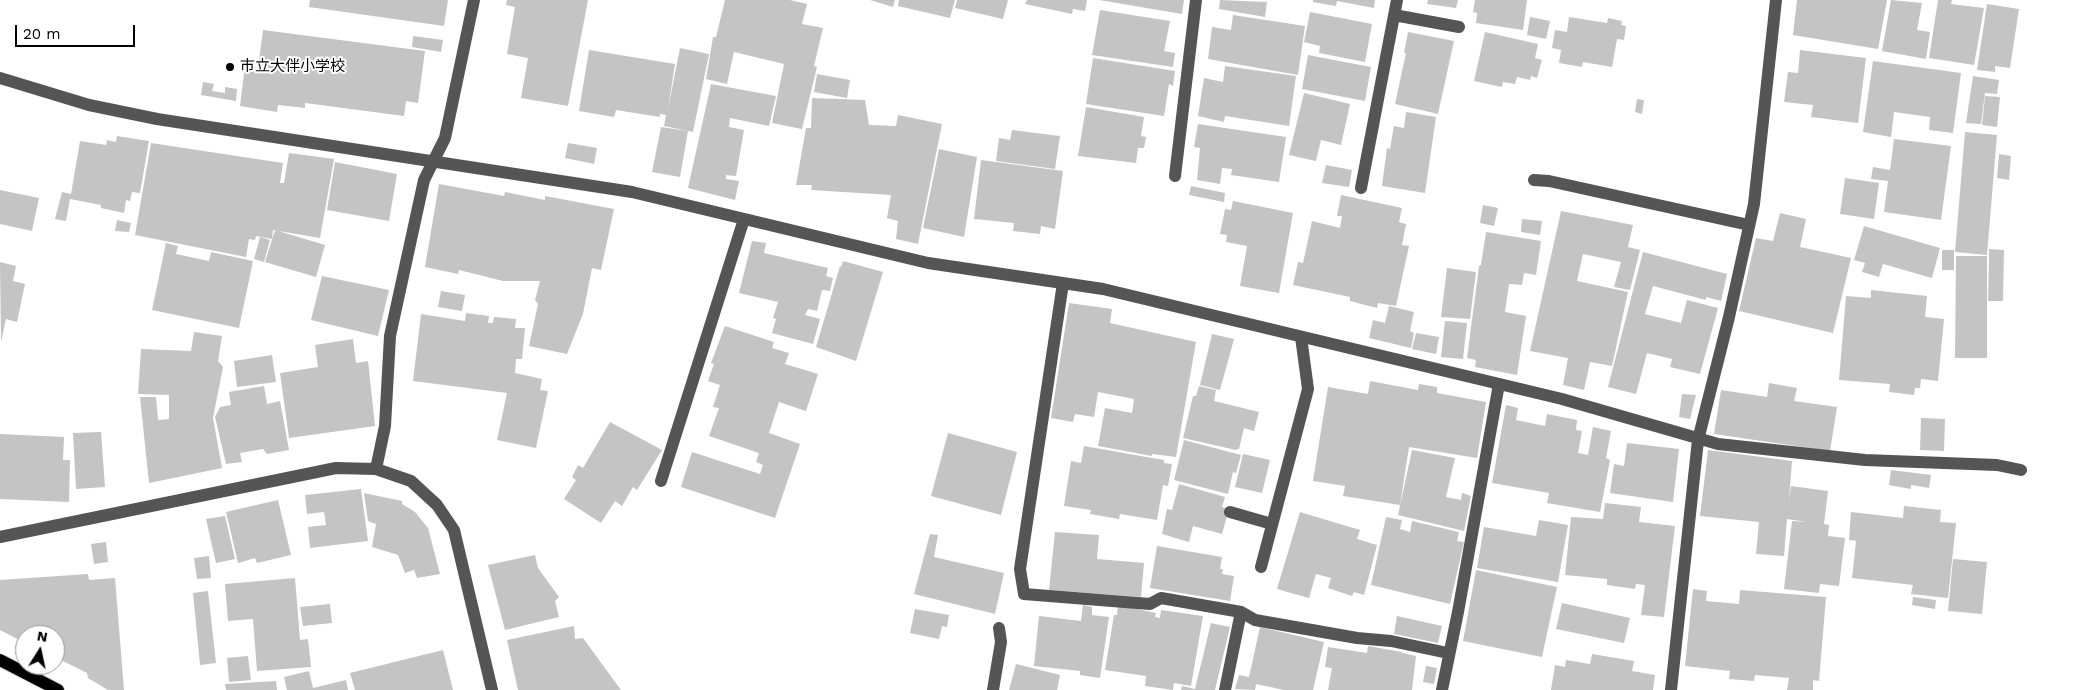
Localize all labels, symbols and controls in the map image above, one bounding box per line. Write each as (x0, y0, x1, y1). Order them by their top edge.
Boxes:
scale bar (18, 15, 138, 47)
text: 20 m (23, 25, 61, 43)
place label: 市立大伴小学校 (240, 58, 345, 76)
marker: 市立大伴小学校 (224, 61, 236, 73)
north arrow (15, 625, 65, 675)
text: N (36, 627, 49, 645)

